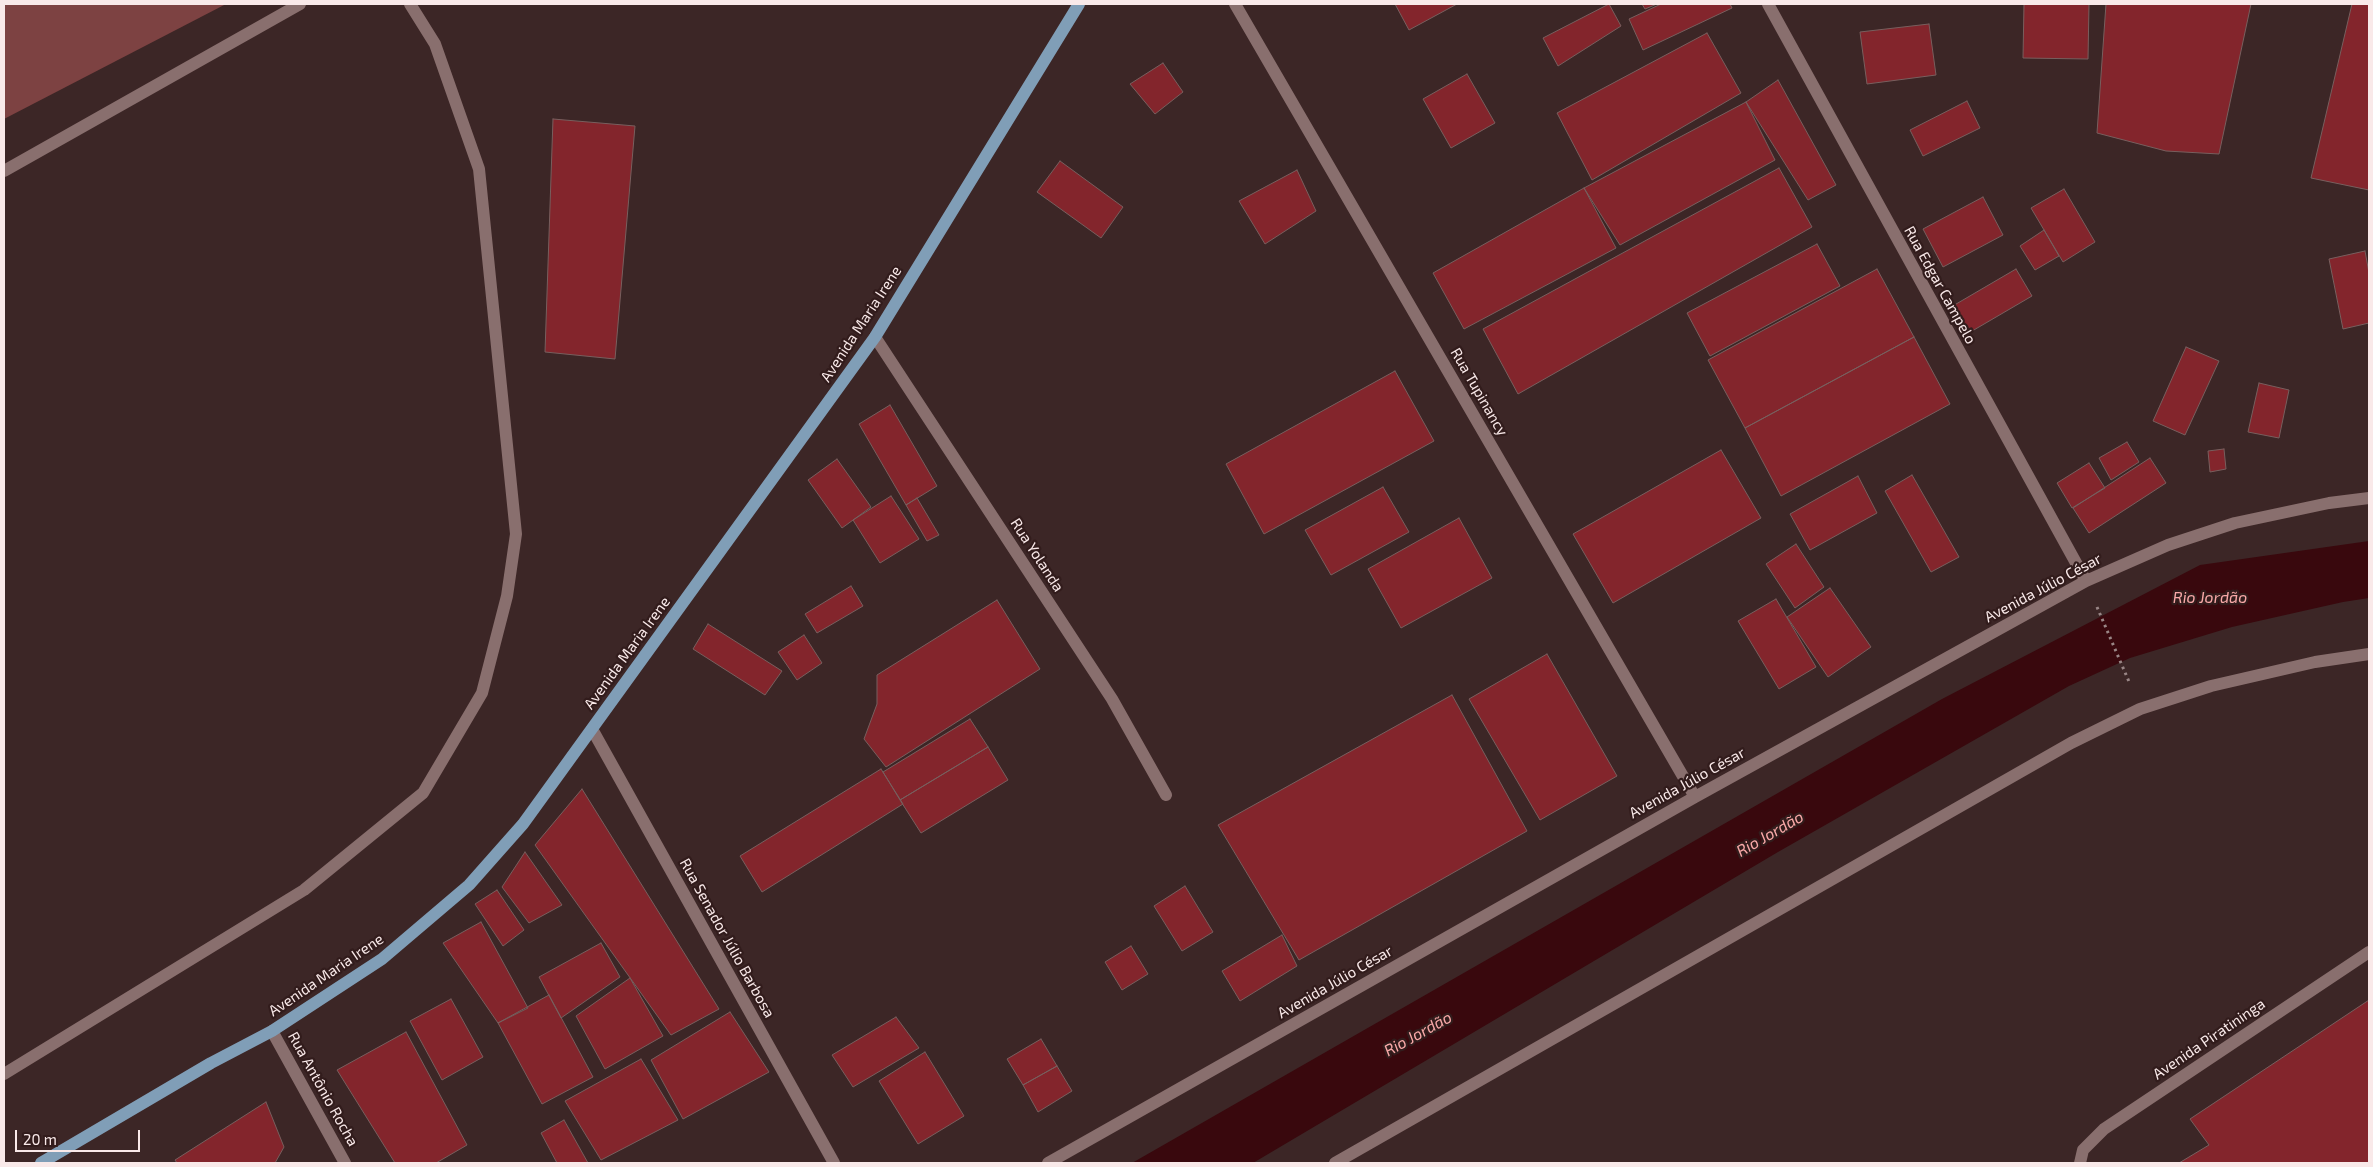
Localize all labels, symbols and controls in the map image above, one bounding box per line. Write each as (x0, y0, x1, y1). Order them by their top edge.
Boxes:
street label: Rua Edgar Campelo (1900, 223, 1980, 347)
street label: Avenida Maria Irene (817, 263, 905, 385)
street label: Rua Tupinancy (1447, 345, 1511, 439)
street label: Rua Yolanda (1007, 515, 1067, 595)
street label: Avenida Júlio César (1982, 550, 2104, 626)
water label: Rio Jordão (2173, 588, 2247, 608)
street label: Avenida Maria Irene (580, 593, 674, 713)
street label: Avenida Júlio César (1626, 744, 1748, 822)
water label: Rio Jordão (1733, 807, 1807, 861)
street label: Rua Senador Júlio Barbosa (676, 855, 778, 1021)
street label: Avenida Maria Irene (265, 930, 387, 1020)
street label: Avenida Júlio César (1274, 942, 1396, 1022)
street label: Avenida Piratininga (2149, 995, 2269, 1083)
water label: Rio Jordão (1381, 1008, 1455, 1060)
street label: Rua Antônio Rocha (284, 1029, 362, 1149)
scale bar (18, 1120, 142, 1152)
text: 20 m (23, 1130, 57, 1148)

